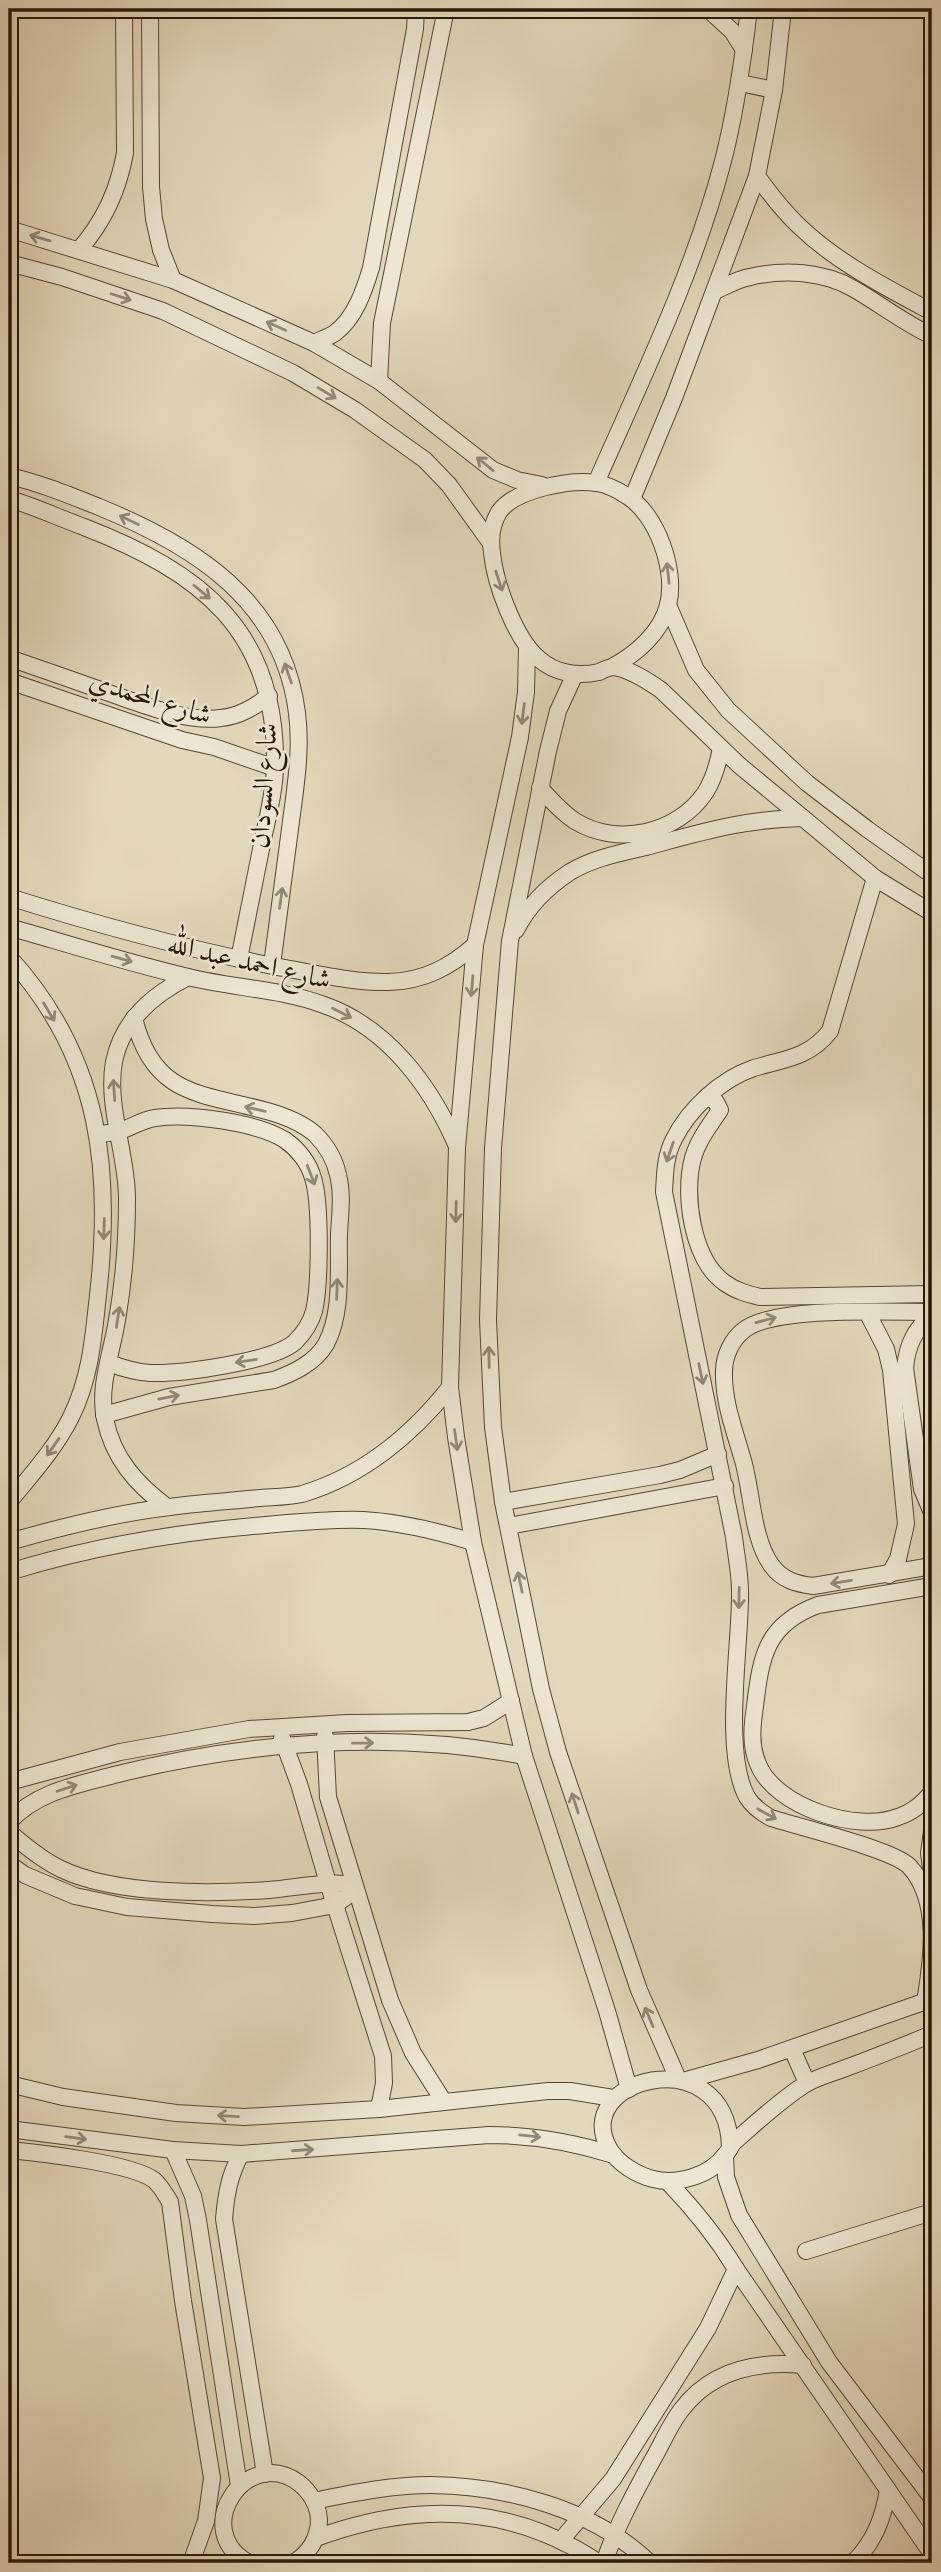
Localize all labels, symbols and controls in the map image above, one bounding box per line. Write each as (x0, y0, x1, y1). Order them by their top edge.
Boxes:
one-way arrow (29, 231, 51, 244)
one-way arrow (110, 291, 132, 304)
one-way arrow (266, 319, 287, 332)
one-way arrow (316, 386, 336, 400)
one-way arrow (477, 456, 495, 471)
one-way arrow (119, 513, 140, 527)
one-way arrow (661, 563, 674, 585)
one-way arrow (493, 570, 506, 592)
one-way arrow (192, 584, 210, 599)
one-way arrow (281, 662, 293, 684)
street label: شارع المحمدي (83, 664, 215, 738)
one-way arrow (517, 702, 530, 725)
street label: شارع السودان (243, 722, 291, 850)
one-way arrow (275, 887, 288, 910)
street label: شارع احمد عبد الله (163, 921, 336, 1003)
one-way arrow (110, 953, 132, 966)
one-way arrow (465, 974, 478, 996)
one-way arrow (43, 1001, 57, 1021)
one-way arrow (331, 1006, 352, 1020)
one-way arrow (107, 1080, 120, 1102)
one-way arrow (244, 1101, 267, 1115)
one-way arrow (663, 1140, 675, 1162)
one-way arrow (305, 1163, 318, 1185)
one-way arrow (449, 1201, 463, 1224)
one-way arrow (97, 1217, 110, 1240)
one-way arrow (331, 1277, 344, 1300)
one-way arrow (111, 1306, 124, 1328)
one-way arrow (754, 1313, 777, 1326)
one-way arrow (483, 1346, 496, 1369)
one-way arrow (235, 1354, 258, 1367)
one-way arrow (695, 1362, 709, 1385)
one-way arrow (157, 1390, 180, 1404)
one-way arrow (450, 1428, 463, 1450)
one-way arrow (46, 1437, 60, 1456)
one-way arrow (512, 1571, 526, 1594)
one-way arrow (830, 1576, 853, 1589)
one-way arrow (733, 1586, 746, 1609)
one-way arrow (351, 1736, 374, 1750)
one-way arrow (55, 1781, 77, 1793)
one-way arrow (567, 1792, 580, 1814)
one-way arrow (756, 1807, 776, 1821)
one-way arrow (642, 2007, 655, 2029)
one-way arrow (217, 2109, 240, 2122)
one-way arrow (518, 2130, 540, 2143)
one-way arrow (65, 2131, 87, 2144)
one-way arrow (291, 2143, 314, 2156)

